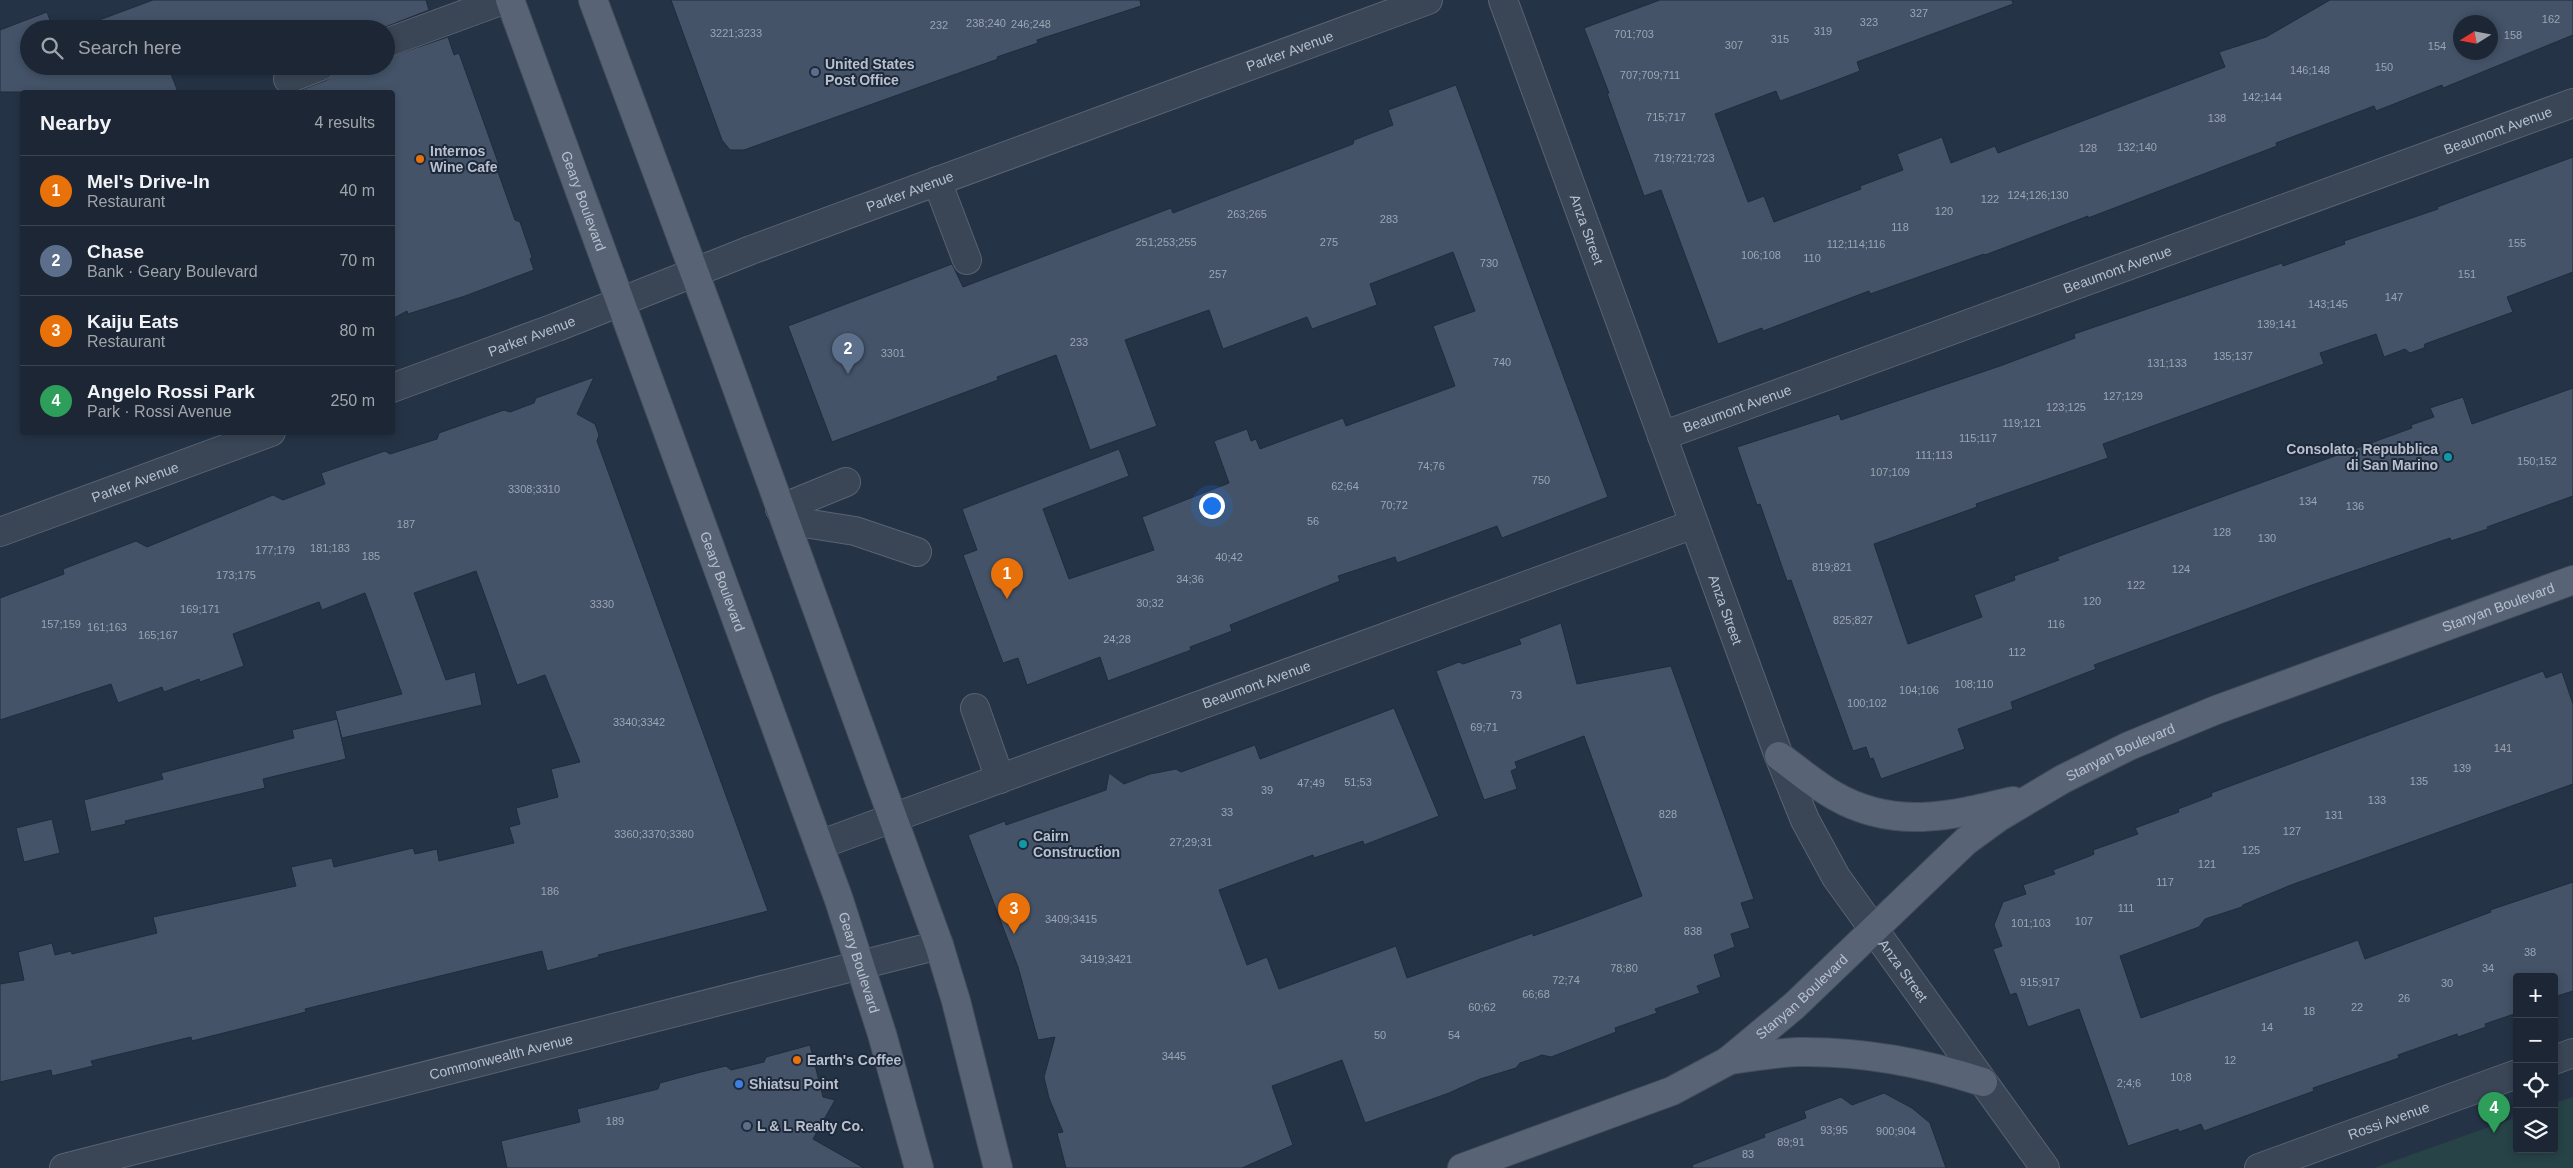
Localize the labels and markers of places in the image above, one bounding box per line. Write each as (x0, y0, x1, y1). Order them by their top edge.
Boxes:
place label: United States Post Office (825, 56, 915, 88)
marker: United States Post Office (809, 66, 821, 78)
place label: Internos Wine Cafe (430, 143, 498, 175)
marker: Internos Wine Cafe (414, 153, 426, 165)
pin: 2 (832, 333, 864, 374)
place label: Consolato, Repubblica di San Marino (2286, 441, 2438, 473)
marker: Consolato, Repubblica di San Marino (2442, 451, 2454, 463)
pin: 1 (991, 558, 1023, 599)
place label: Cairn Construction (1033, 828, 1120, 860)
marker: Cairn Construction (1017, 838, 1029, 850)
pin: 3 (998, 893, 1030, 934)
place label: Earth's Coffee (807, 1052, 902, 1068)
marker: Earth's Coffee (791, 1054, 803, 1066)
place label: Shiatsu Point (749, 1076, 839, 1092)
marker: Shiatsu Point (733, 1078, 745, 1090)
pin: 4 (2478, 1092, 2510, 1133)
place label: L & L Realty Co. (757, 1118, 864, 1134)
marker: L & L Realty Co. (741, 1120, 753, 1132)

